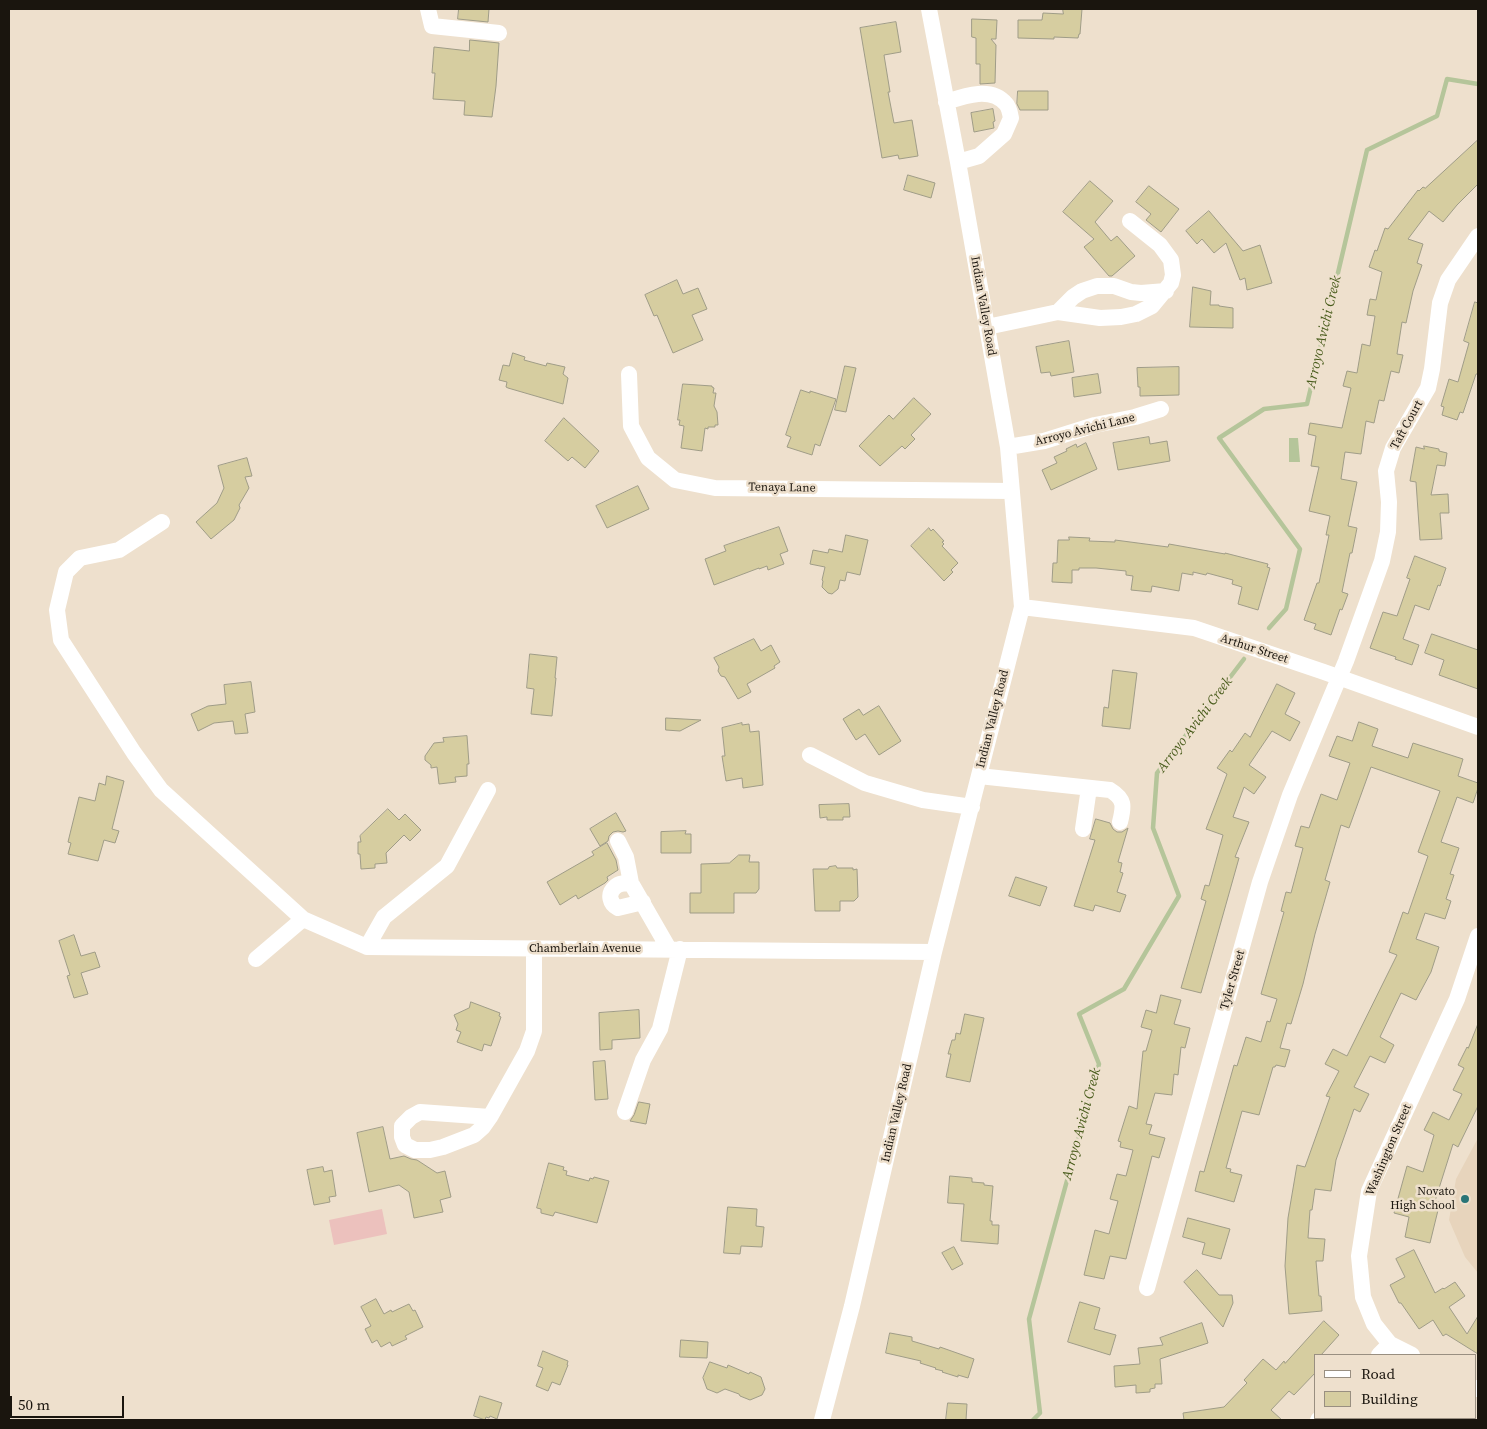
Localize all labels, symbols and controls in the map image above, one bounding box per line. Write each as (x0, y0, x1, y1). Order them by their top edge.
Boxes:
street label: Indian Valley Road (967, 255, 999, 357)
water label: Arroyo Avichi Creek (1303, 274, 1345, 390)
street label: Taft Court (1388, 398, 1426, 452)
street label: Arroyo Avichi Lane (1034, 411, 1136, 449)
street label: Tenaya Lane (748, 480, 816, 496)
street label: Arthur Street (1218, 631, 1290, 667)
street label: Indian Valley Road (974, 668, 1012, 770)
water label: Arroyo Avichi Creek (1154, 674, 1236, 776)
street label: Chamberlain Avenue (529, 942, 641, 956)
street label: Tyler Street (1218, 949, 1248, 1011)
street label: Indian Valley Road (879, 1062, 915, 1164)
water label: Arroyo Avichi Creek (1059, 1066, 1105, 1182)
street label: Washington Street (1363, 1102, 1415, 1198)
place label: Novato High School (1390, 1185, 1455, 1213)
marker: Novato High School (1459, 1193, 1471, 1205)
legend (1314, 1354, 1477, 1419)
text: Road (1361, 1363, 1395, 1384)
scale bar (12, 1386, 126, 1418)
text: Building (1361, 1388, 1418, 1409)
text: 50 m (18, 1394, 50, 1415)

